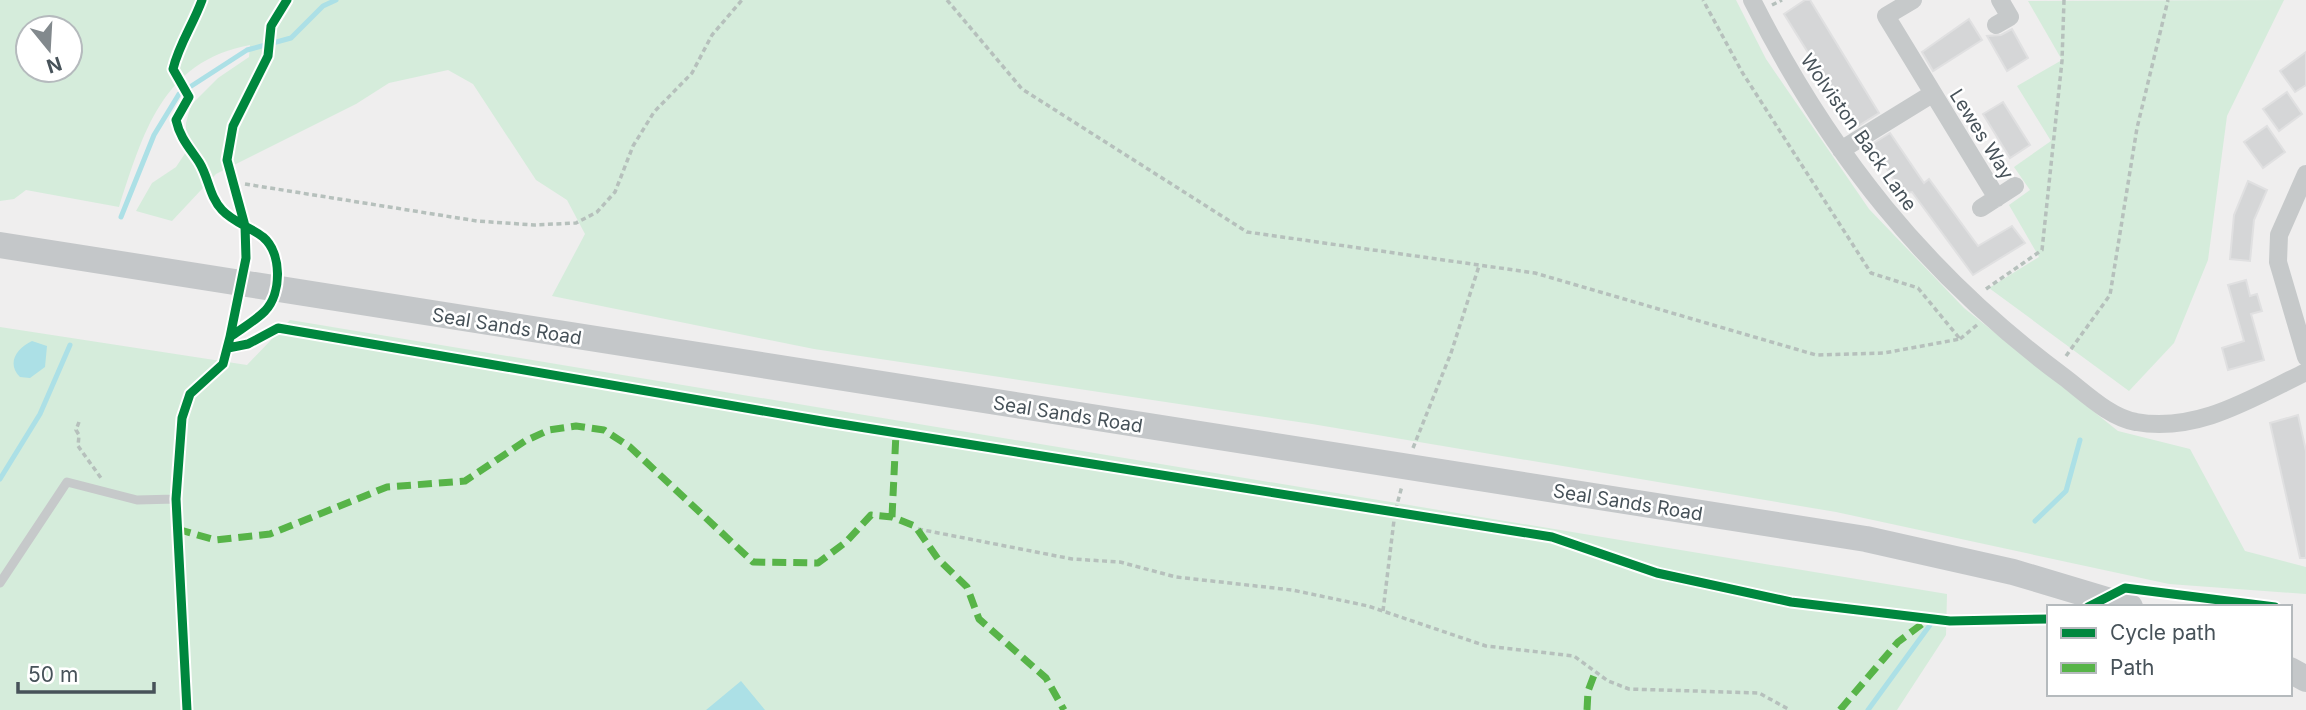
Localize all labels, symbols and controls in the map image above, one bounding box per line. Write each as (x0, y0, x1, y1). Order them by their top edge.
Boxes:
north arrow (14, 14, 84, 84)
street label: Wolviston Back Lane (1796, 49, 1922, 215)
text: N (44, 52, 65, 78)
street label: Lewes Way (1945, 85, 2019, 184)
street label: Seal Sands Road (431, 303, 583, 350)
street label: Seal Sands Road (992, 391, 1144, 438)
street label: Seal Sands Road (1552, 479, 1704, 526)
legend (2047, 605, 2292, 696)
text: Cycle path (2110, 620, 2216, 645)
scale bar (18, 650, 154, 694)
text: Path (2110, 655, 2155, 680)
text: 50 m (28, 662, 78, 687)

